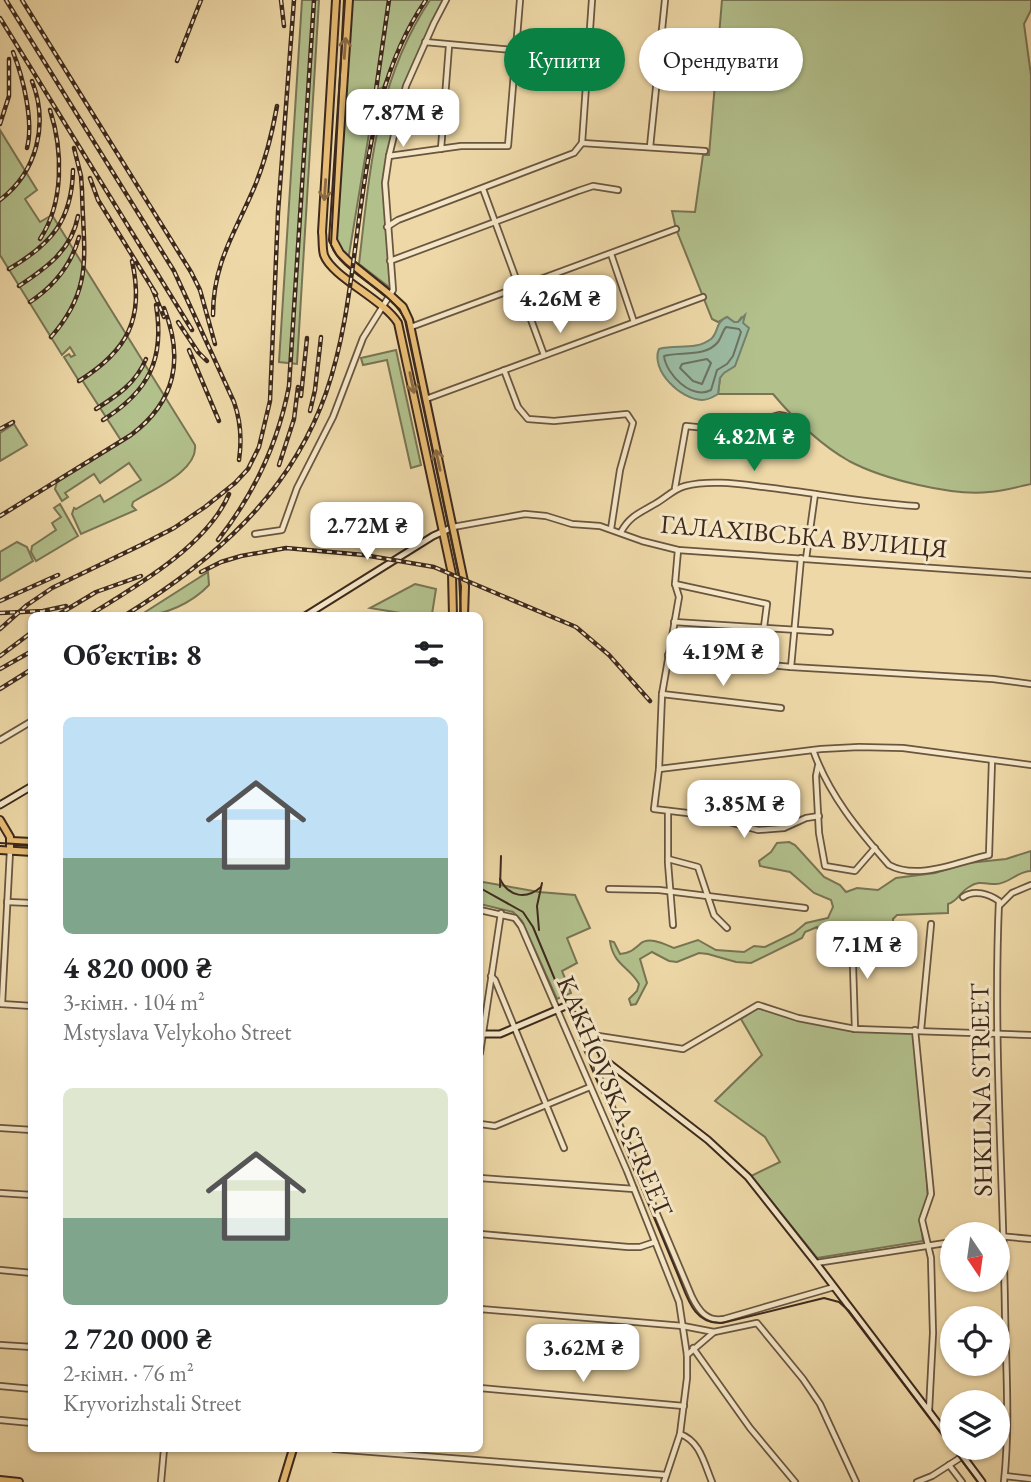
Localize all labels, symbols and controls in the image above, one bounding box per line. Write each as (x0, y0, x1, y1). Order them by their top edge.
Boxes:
chip: Купити (504, 28, 625, 91)
chip: Орендувати (639, 28, 803, 91)
one-way arrow (339, 37, 352, 60)
pin: 7.87M ₴ (338, 90, 468, 149)
text: 7.87M ₴ (362, 97, 444, 127)
one-way arrow (318, 179, 331, 201)
pin: 4.26M ₴ (495, 276, 625, 335)
text: 4.26M ₴ (519, 283, 601, 313)
one-way arrow (405, 371, 419, 394)
pin: 4.82M ₴ (689, 414, 819, 473)
text: 4.82M ₴ (713, 421, 795, 451)
one-way arrow (431, 449, 445, 472)
pin: 2.72M ₴ (302, 503, 432, 562)
street label: ГАЛАХІВСЬКА ВУЛИЦЯ (659, 507, 949, 565)
text: 2.72M ₴ (326, 510, 408, 540)
pin: 4.19M ₴ (658, 628, 788, 688)
text: Об’єктів: 8 (63, 635, 202, 674)
icon: filters (410, 635, 448, 673)
text: 4.19M ₴ (682, 636, 764, 666)
icon: home (193, 762, 319, 888)
pin: 3.85M ₴ (679, 780, 809, 840)
text: 3.85M ₴ (703, 788, 785, 818)
pin: 7.1M ₴ (810, 922, 924, 981)
text: 7.1M ₴ (832, 929, 902, 959)
text: 4 820 000 ₴ (63, 948, 212, 987)
street label: KAKHOVSKA STREET (549, 971, 681, 1222)
street label: SHKILNA STREET (962, 982, 1000, 1197)
text: 3-кімн. · 104 m² (63, 987, 205, 1017)
text: Mstyslava Velykoho Street (63, 1017, 292, 1047)
icon: home (193, 1133, 319, 1259)
north arrow (940, 1222, 1010, 1292)
map controls (940, 1222, 1010, 1460)
button: locate (940, 1306, 1010, 1376)
text: 2 720 000 ₴ (63, 1319, 212, 1358)
pin: 3.62M ₴ (518, 1324, 648, 1384)
text: 3.62M ₴ (542, 1332, 624, 1362)
text: 2-кімн. · 76 m² (63, 1358, 194, 1388)
text: Kryvorizhstali Street (63, 1388, 241, 1418)
button: layers (940, 1390, 1010, 1460)

